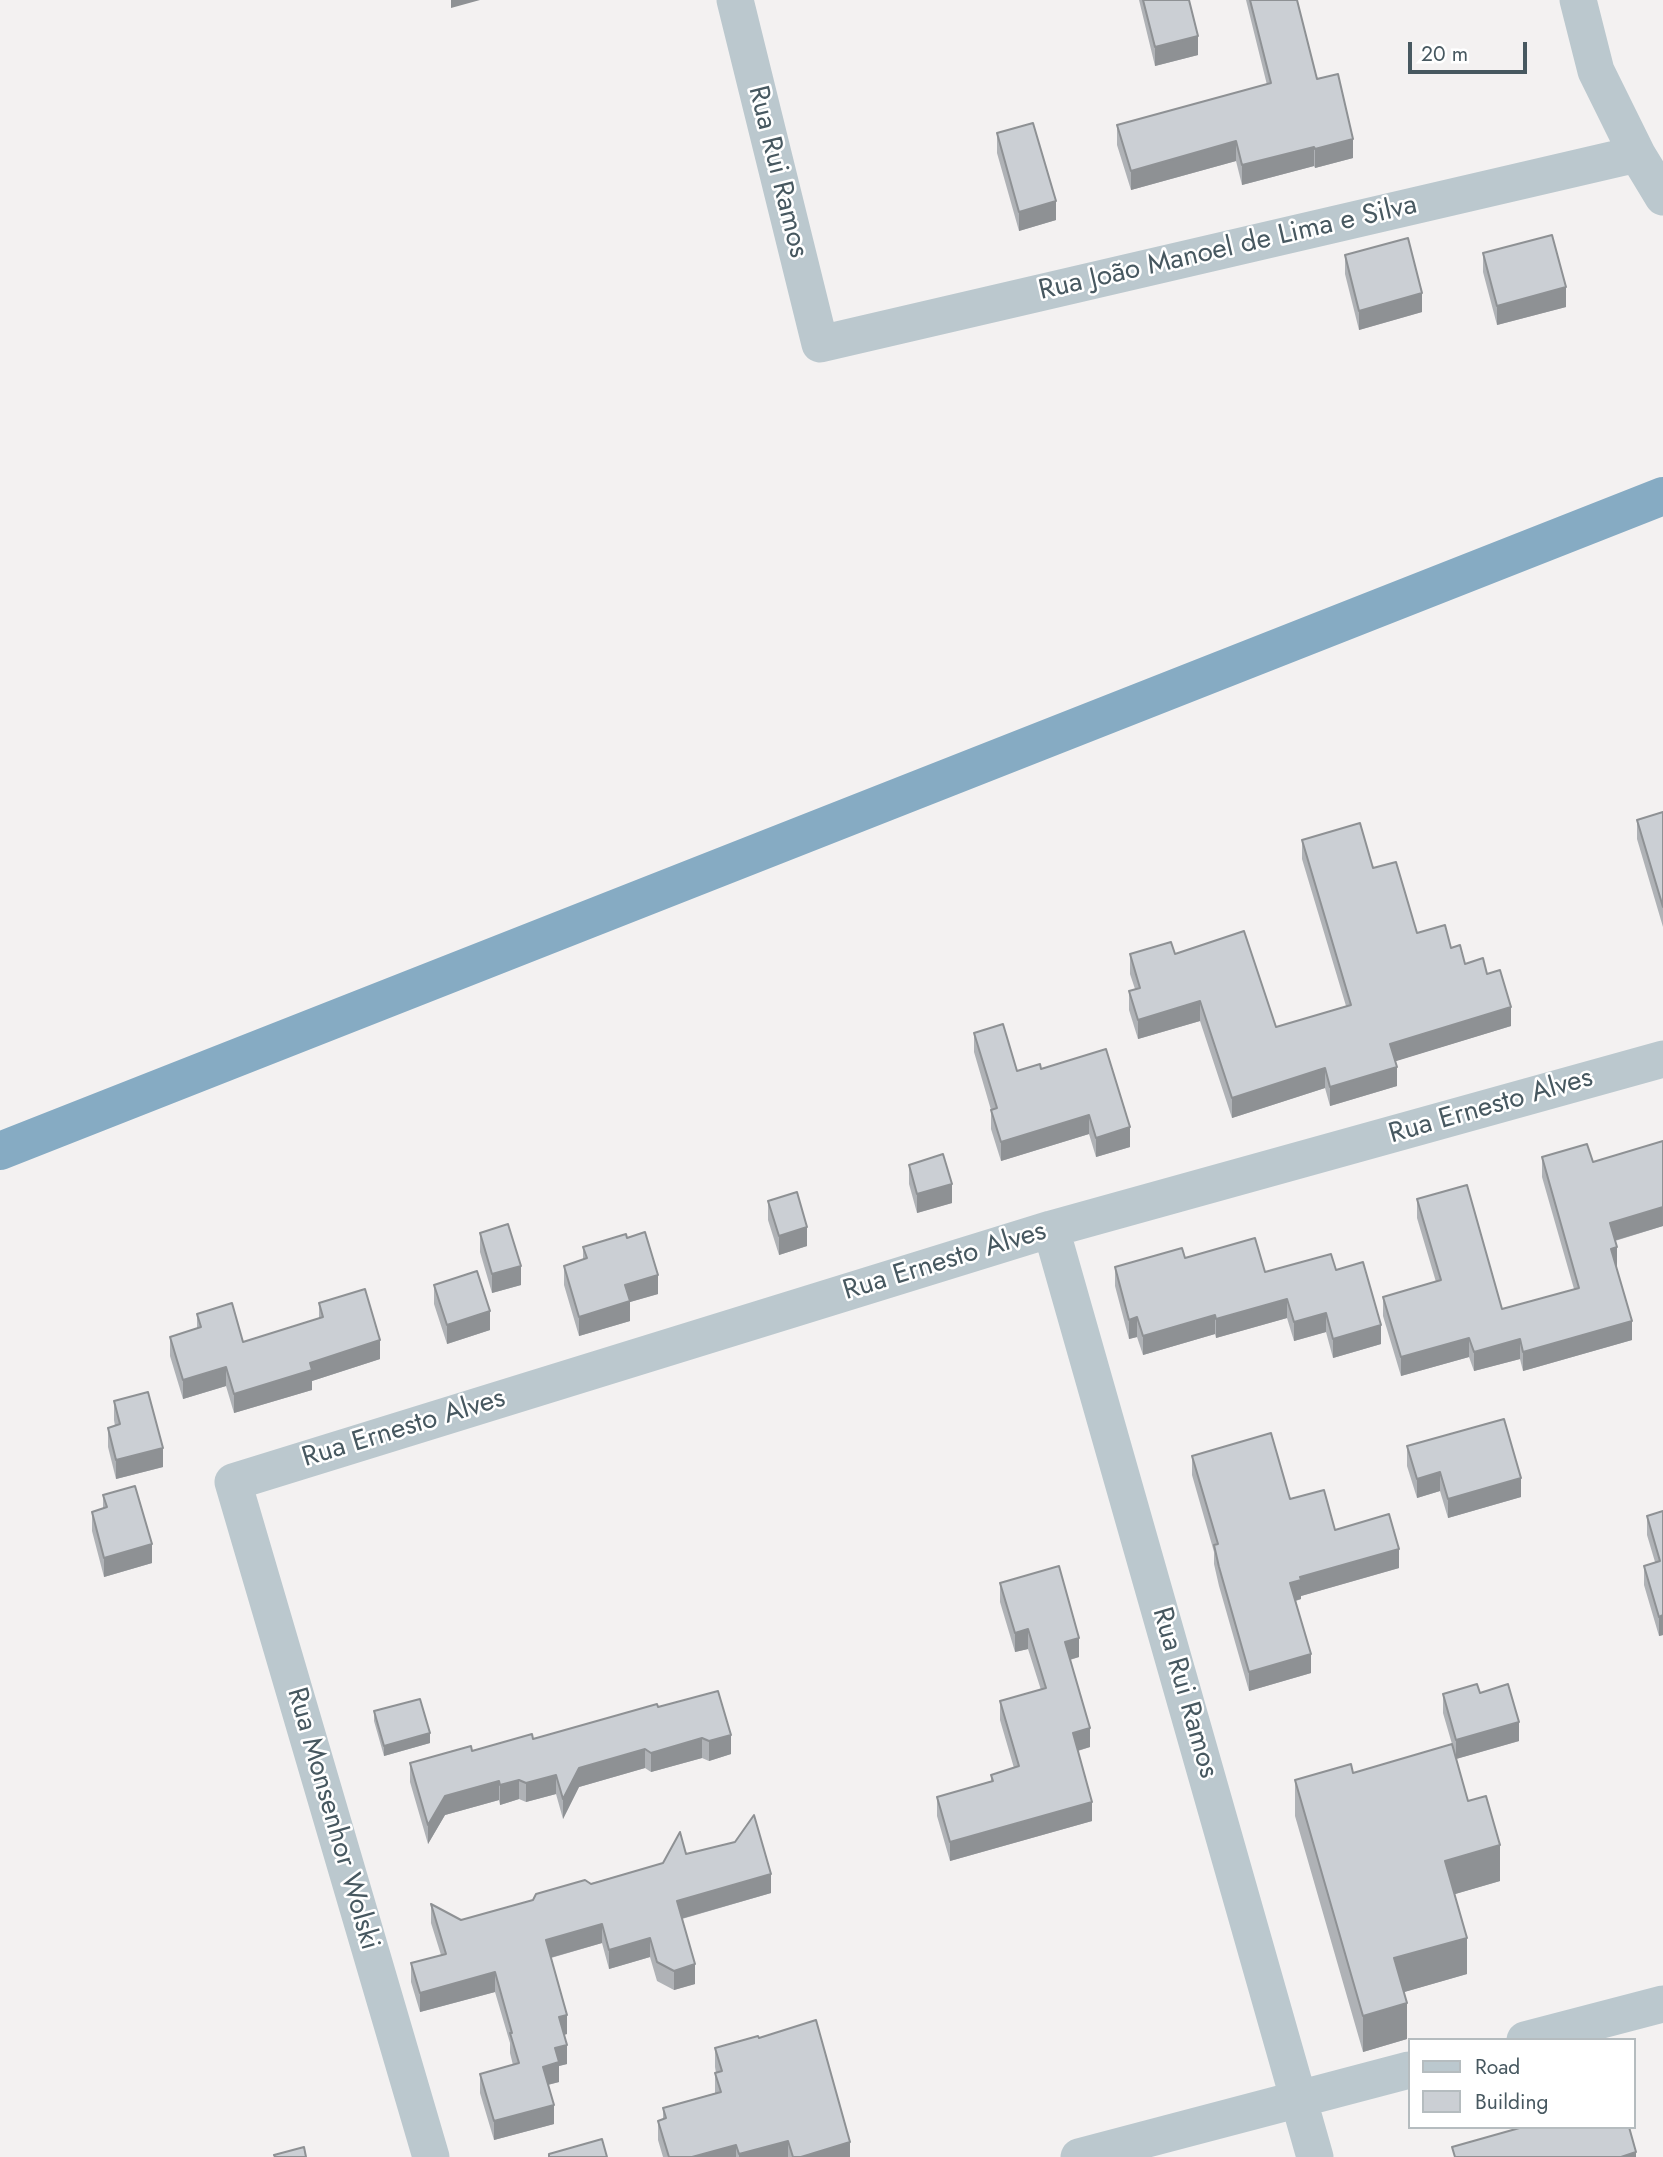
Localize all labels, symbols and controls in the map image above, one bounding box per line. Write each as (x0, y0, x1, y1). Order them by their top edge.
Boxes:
scale bar (1411, 28, 1530, 72)
text: 20 m (1421, 39, 1468, 69)
street label: Rua Rui Ramos (739, 83, 815, 261)
street label: Rua João Manoel de Lima e Silva (1036, 189, 1420, 309)
street label: Rua Ernesto Alves (1385, 1062, 1597, 1152)
street label: Rua Ernesto Alves (839, 1215, 1051, 1309)
street label: Rua Ernesto Alves (298, 1382, 510, 1476)
street label: Rua Rui Ramos (1144, 1604, 1224, 1782)
street label: Rua Monsenhor Wolski (278, 1684, 386, 1954)
legend (1408, 2038, 1635, 2129)
text: Road (1475, 2052, 1520, 2082)
text: Building (1475, 2087, 1548, 2117)

